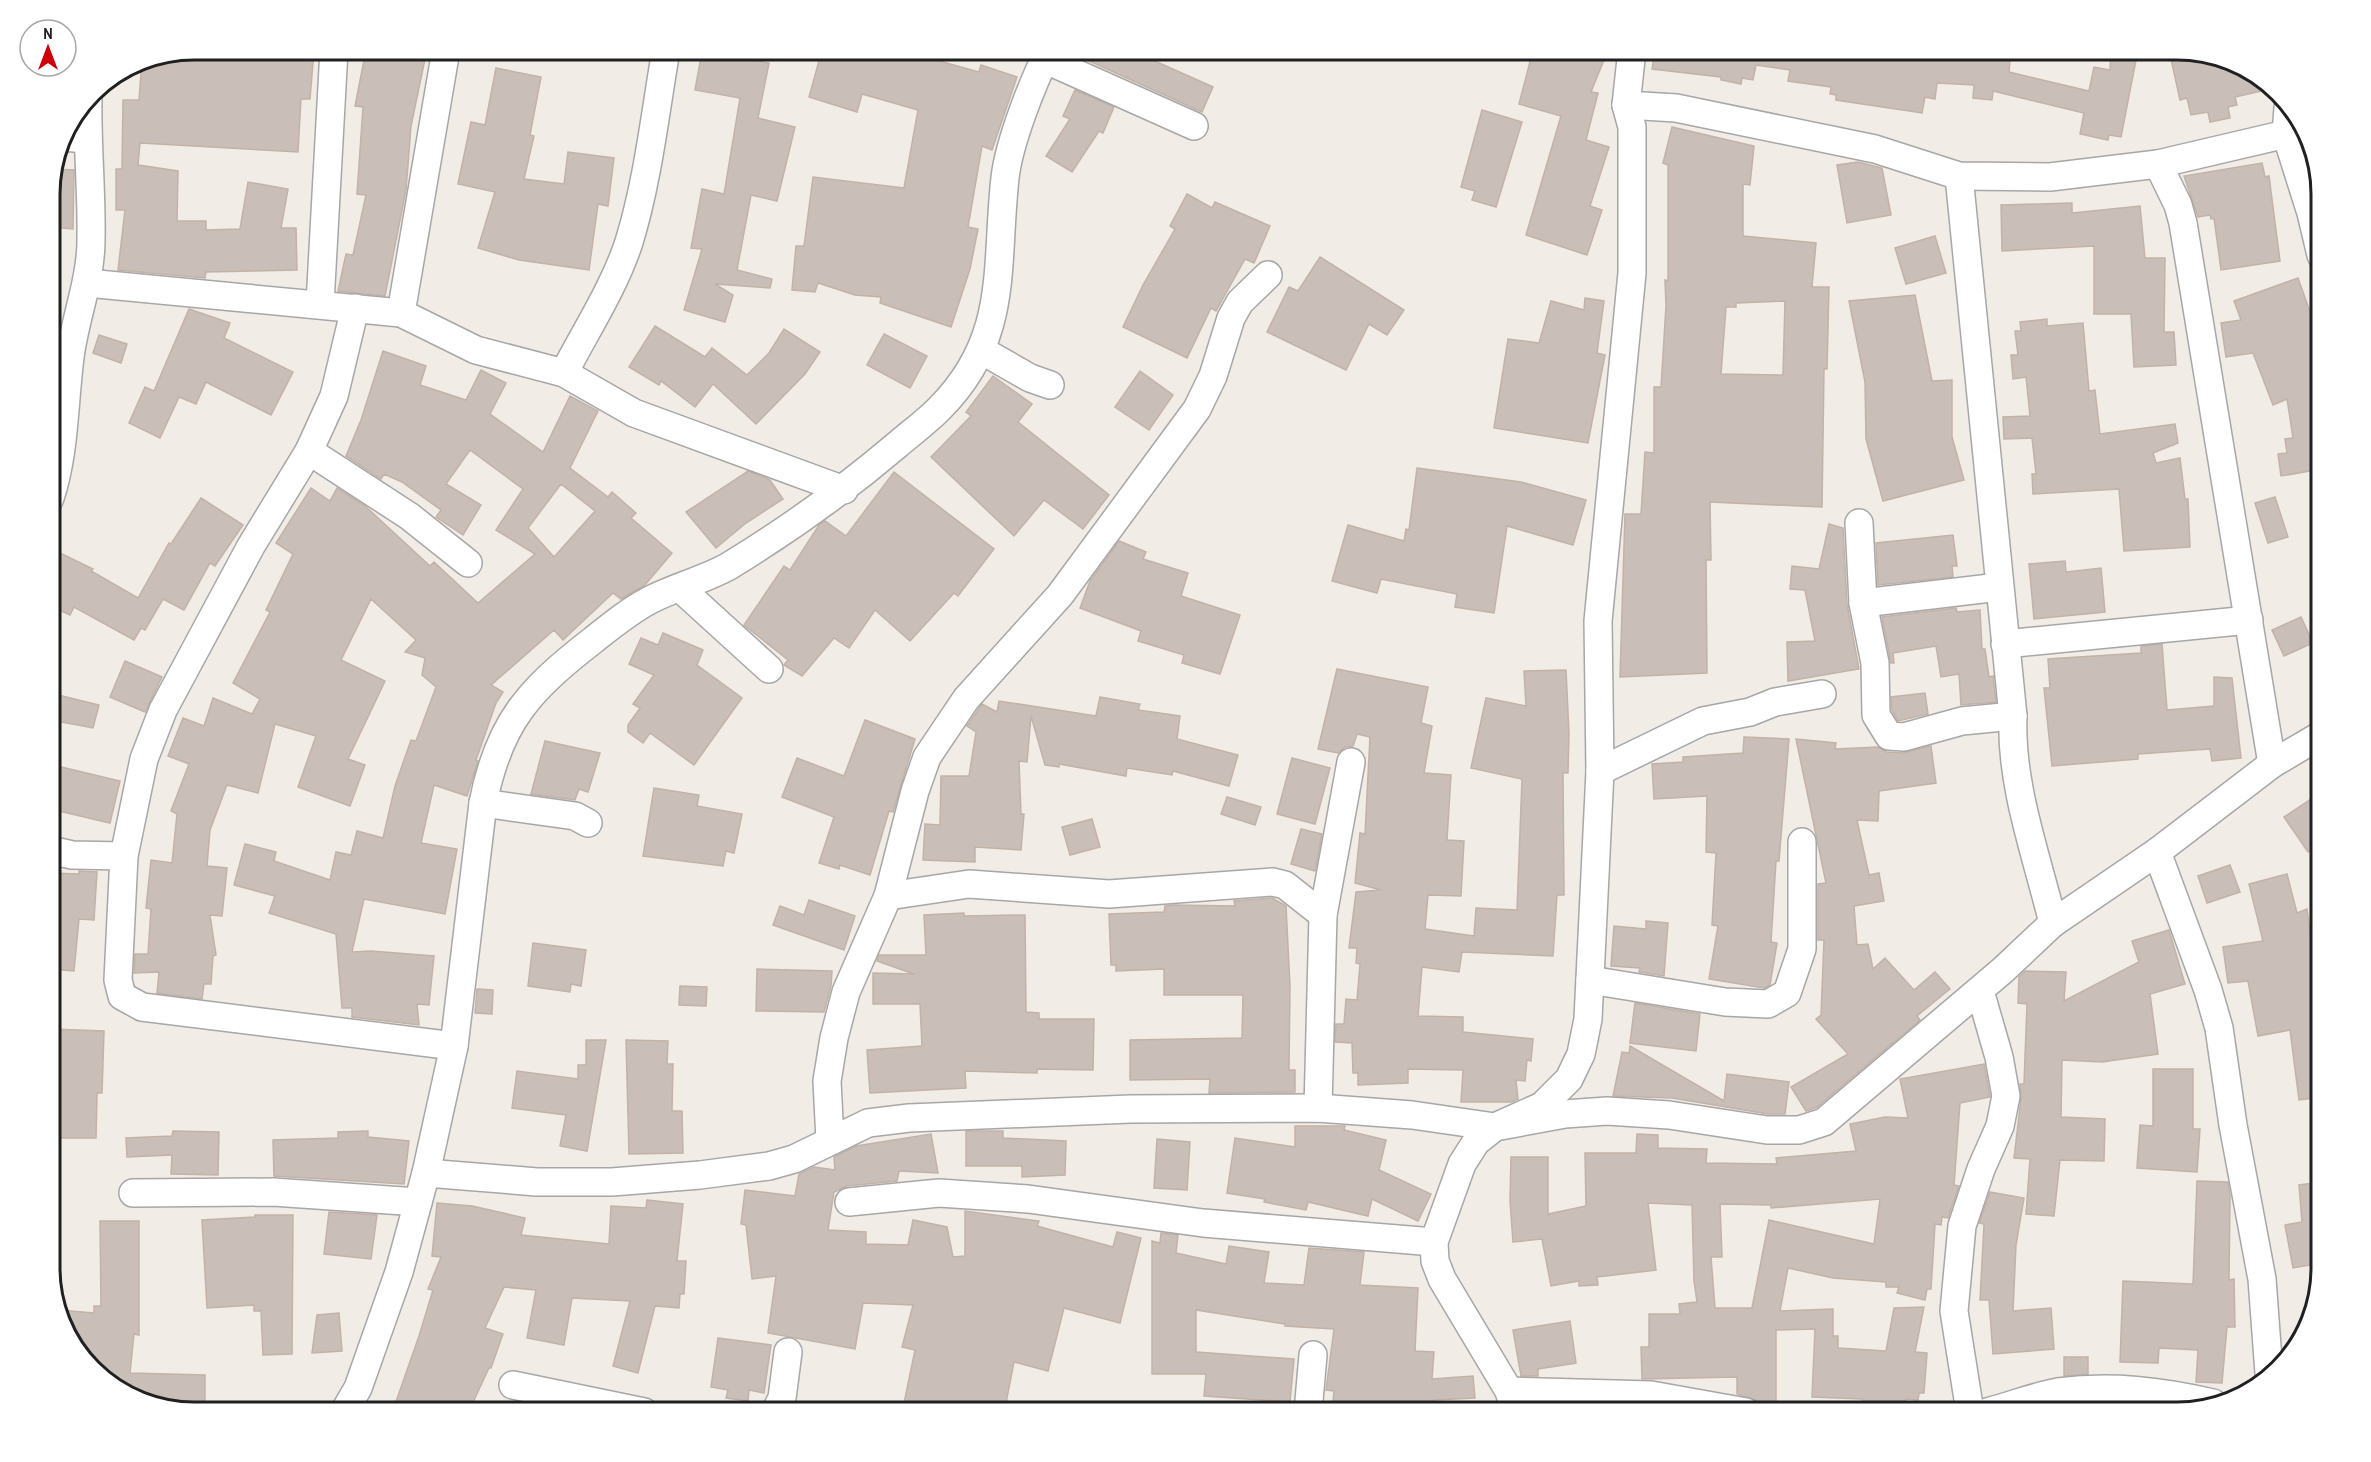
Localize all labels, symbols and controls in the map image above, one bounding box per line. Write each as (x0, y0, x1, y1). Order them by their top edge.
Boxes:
north arrow (18, 18, 78, 78)
text: N (43, 22, 53, 44)

